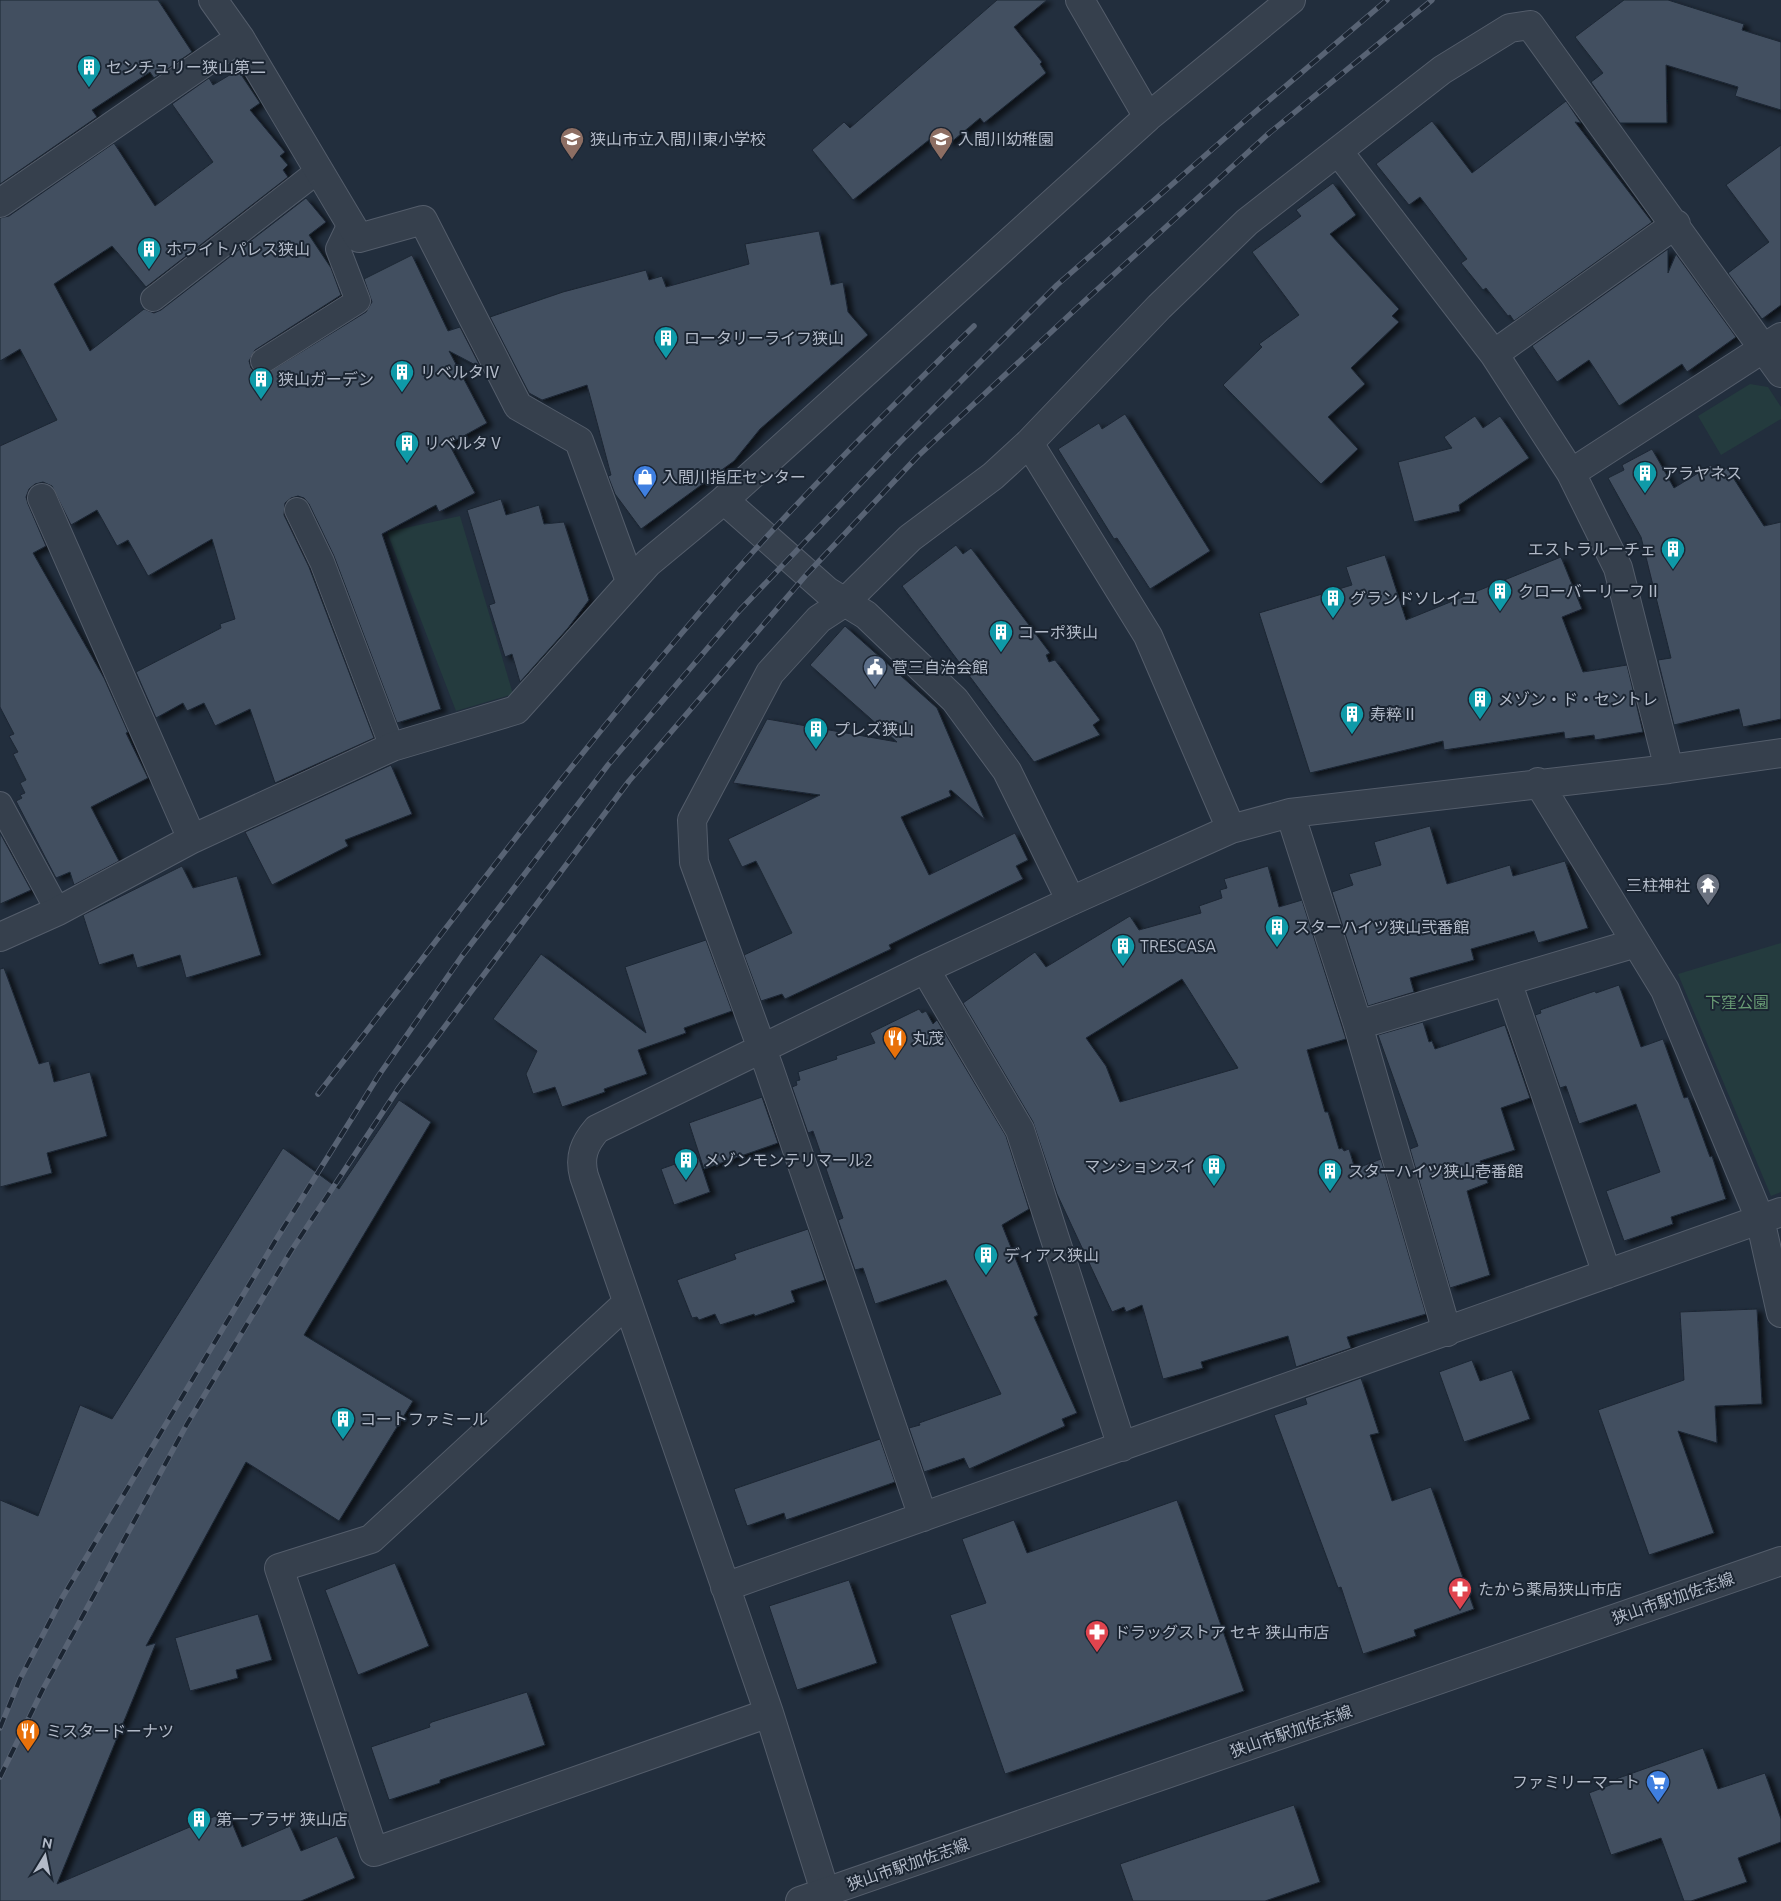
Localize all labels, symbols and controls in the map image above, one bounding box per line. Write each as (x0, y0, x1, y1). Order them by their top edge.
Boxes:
building icon: センチュリー狭山第二 (76, 54, 102, 88)
place label: センチュリー狭山第二 (106, 58, 266, 76)
school or university icon: 狭山市立入間川東小学校 (559, 126, 585, 160)
school or university icon: 入間川幼稚園 (928, 126, 954, 160)
place label: 狭山市立入間川東小学校 (590, 130, 766, 148)
place label: 入間川幼稚園 (958, 130, 1054, 148)
building icon: ホワイトパレス狭山 (136, 236, 162, 270)
place label: ホワイトパレス狭山 (166, 240, 310, 258)
building icon: ロータリーライフ狭山 (653, 325, 679, 359)
place label: ロータリーライフ狭山 (684, 329, 844, 347)
building icon: リベルタⅣ (389, 359, 415, 393)
place label: リベルタⅣ (420, 363, 500, 381)
building icon: 狭山ガーデン (248, 366, 274, 400)
place label: 狭山ガーデン (278, 370, 374, 388)
building icon: リベルタⅤ (394, 430, 420, 464)
place label: リベルタⅤ (424, 434, 504, 452)
building icon: アラヤネス (1632, 460, 1658, 494)
shop icon: 入間川指圧センター (632, 464, 658, 498)
place label: アラヤネス (1662, 464, 1742, 482)
place label: 入間川指圧センター (662, 468, 806, 486)
building icon: エストラルーチェ (1660, 536, 1686, 570)
place label: エストラルーチェ (1528, 540, 1656, 558)
building icon: クローバーリーフⅡ (1487, 578, 1513, 612)
place label: クローバーリーフⅡ (1518, 582, 1661, 600)
building icon: グランドソレイユ (1320, 585, 1346, 619)
place label: グランドソレイユ (1350, 589, 1478, 607)
building icon: コーポ狭山 (988, 619, 1014, 653)
place label: コーポ狭山 (1018, 623, 1098, 641)
public building icon: 菅三自治会館 (862, 654, 888, 688)
place label: 菅三自治会館 (892, 658, 988, 676)
building icon: メゾン・ド・セントレ (1467, 686, 1493, 720)
place label: メゾン・ド・セントレ (1498, 690, 1658, 708)
building icon: 寿粹Ⅱ (1339, 701, 1365, 735)
place label: 寿粹Ⅱ (1370, 705, 1418, 723)
building icon: プレズ狭山 (803, 716, 829, 750)
place label: プレズ狭山 (834, 720, 914, 738)
temple icon: 三柱神社 (1695, 872, 1721, 906)
place label: 三柱神社 (1626, 876, 1690, 894)
building icon: スターハイツ狭山弐番館 (1264, 914, 1290, 948)
place label: スターハイツ狭山弐番館 (1294, 918, 1469, 936)
building icon: TRESCASA (1110, 933, 1136, 967)
place label: TRESCASA (1140, 937, 1216, 955)
park label: 下窪公園 (1705, 993, 1769, 1011)
restaurant icon: 丸茂 (882, 1025, 908, 1059)
place label: 丸茂 (912, 1029, 944, 1047)
building icon: メゾンモンテリマール2 (673, 1147, 699, 1181)
place label: メゾンモンテリマール2 (704, 1151, 873, 1169)
building icon: マンションスイ (1201, 1153, 1227, 1187)
place label: マンションスイ (1084, 1157, 1196, 1175)
building icon: スターハイツ狭山壱番館 (1317, 1158, 1343, 1192)
place label: スターハイツ狭山壱番館 (1348, 1162, 1523, 1180)
building icon: ディアス狭山 (973, 1242, 999, 1276)
place label: ディアス狭山 (1004, 1246, 1099, 1264)
building icon: コートファミール (330, 1406, 356, 1440)
place label: コートファミール (360, 1410, 488, 1428)
street label: 狭山市駅加佐志線 (1610, 1569, 1736, 1627)
pharmacy icon: たから薬局狭山市店 (1447, 1576, 1473, 1610)
place label: たから薬局狭山市店 (1478, 1580, 1622, 1598)
pharmacy icon: ドラッグストア セキ 狭山市店 (1084, 1619, 1110, 1653)
place label: ドラッグストア セキ 狭山市店 (1114, 1623, 1329, 1641)
street label: 狭山市駅加佐志線 (1228, 1702, 1354, 1760)
restaurant icon: ミスタードーナツ (15, 1718, 41, 1752)
place label: ミスタードーナツ (46, 1722, 174, 1740)
supermarket icon: ファミリーマート (1645, 1769, 1671, 1803)
place label: ファミリーマート (1512, 1773, 1640, 1791)
building icon: 第一プラザ 狭山店 (186, 1806, 212, 1840)
place label: 第一プラザ 狭山店 (216, 1810, 348, 1828)
north arrow (20, 1831, 70, 1881)
text: N (41, 1834, 54, 1852)
street label: 狭山市駅加佐志線 (845, 1835, 971, 1893)

